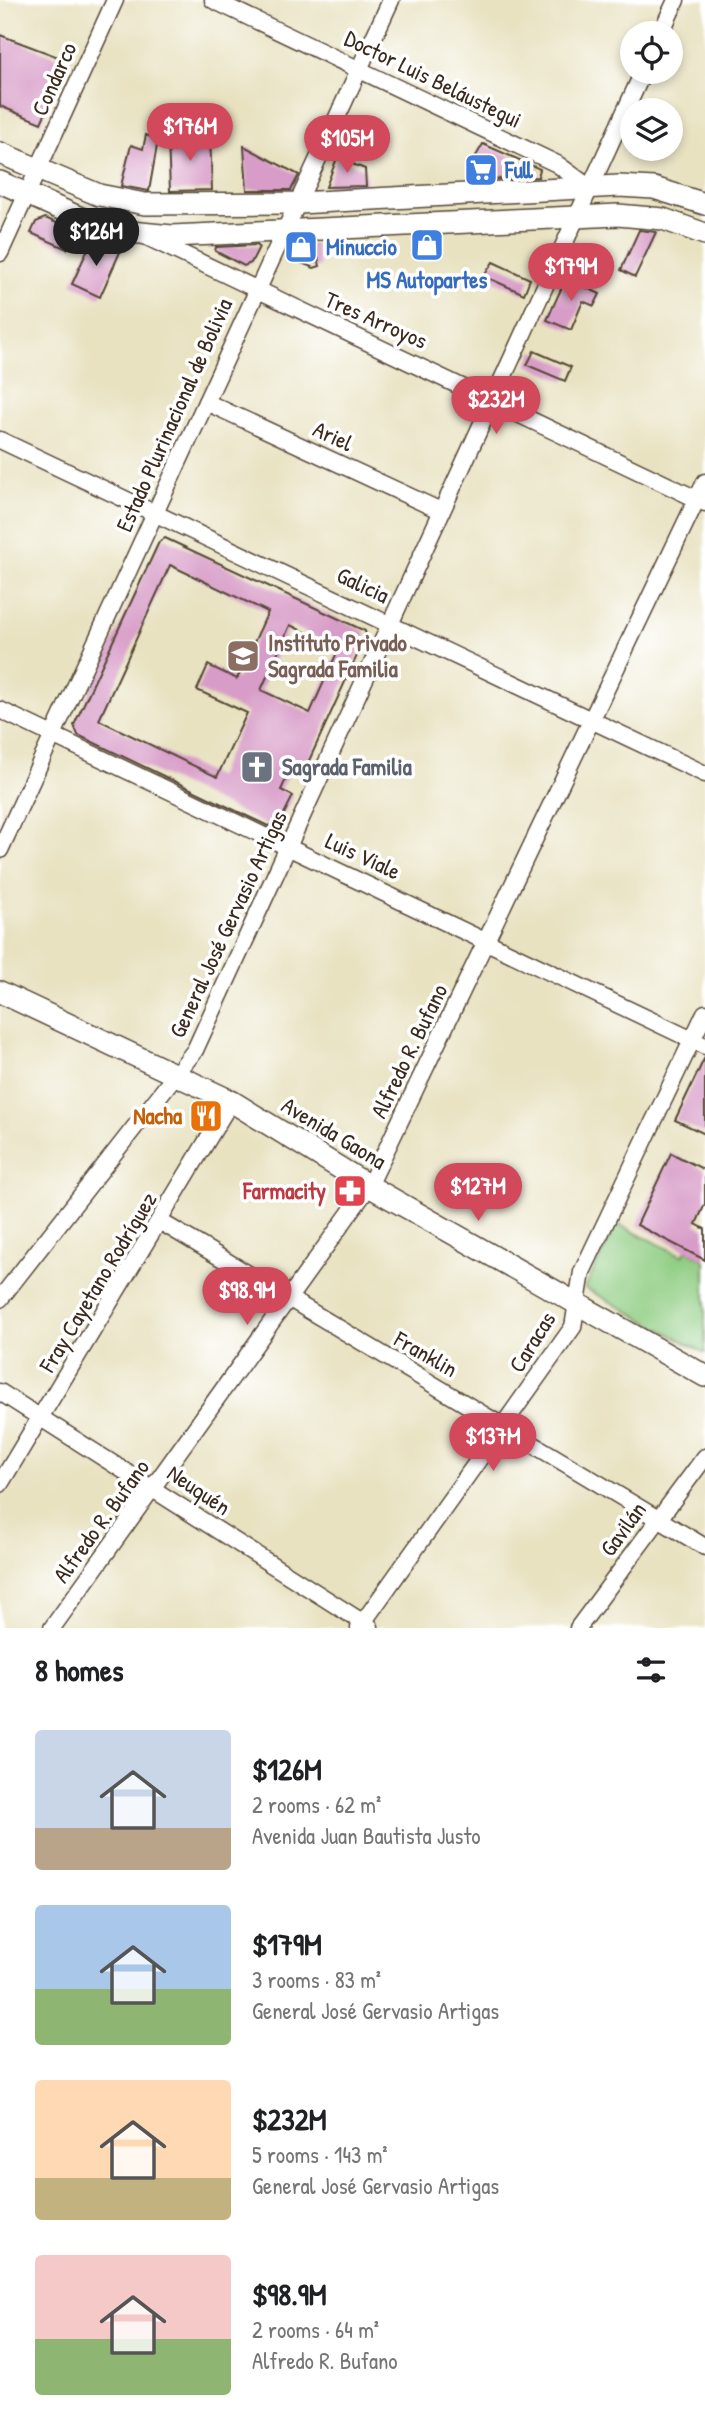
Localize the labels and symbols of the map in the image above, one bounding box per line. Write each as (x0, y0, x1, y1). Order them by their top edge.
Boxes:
street label: Doctor Luis Beláustegui (340, 22, 527, 135)
street label: Condarco (24, 37, 83, 120)
pin: $176M (141, 104, 239, 163)
pin: $105M (298, 116, 396, 175)
supermarket icon: Full (462, 151, 500, 189)
place label: Full (504, 154, 534, 185)
pin: $126M (47, 208, 145, 268)
shop icon: MS Autopartes (408, 226, 446, 264)
shop icon: Minuccio (282, 228, 320, 266)
place label: Minuccio (326, 231, 397, 262)
pin: $179M (522, 244, 620, 303)
place label: MS Autopartes (367, 264, 488, 296)
street label: Tres Arroyos (320, 283, 432, 356)
street label: Estado Plurinacional de Bolivia (108, 293, 239, 536)
pin: $232M (447, 376, 545, 436)
street label: Ariel (308, 413, 359, 459)
street label: Galicia (332, 559, 394, 610)
place label: Instituto Privado Sagrada Familia (268, 627, 408, 685)
school or university icon: Instituto Privado Sagrada Familia (224, 637, 262, 675)
church icon: Sagrada Familia (238, 748, 276, 786)
place label: Sagrada Familia (282, 751, 412, 783)
street label: General José Gervasio Artigas (161, 805, 294, 1042)
street label: Luis Viale (321, 825, 406, 886)
street label: Alfredo R. Bufano (363, 979, 454, 1123)
street label: Avenida Gaona (276, 1089, 392, 1176)
restaurant icon: Nacha (187, 1097, 225, 1135)
place label: Nacha (133, 1100, 182, 1131)
pin: $127M (429, 1164, 527, 1223)
pharmacy icon: Farmacity (331, 1172, 369, 1210)
place label: Farmacity (242, 1175, 326, 1207)
street label: Fray Cayetano Rodríguez (31, 1186, 164, 1378)
pin: $98.9M (190, 1268, 304, 1327)
street label: Caracas (501, 1305, 562, 1378)
street label: Franklin (388, 1323, 463, 1384)
pin: $137M (444, 1414, 542, 1473)
street label: Alfredo R. Bufano (45, 1453, 156, 1589)
street label: Neuquén (162, 1457, 237, 1522)
street label: Gavilán (592, 1495, 653, 1562)

